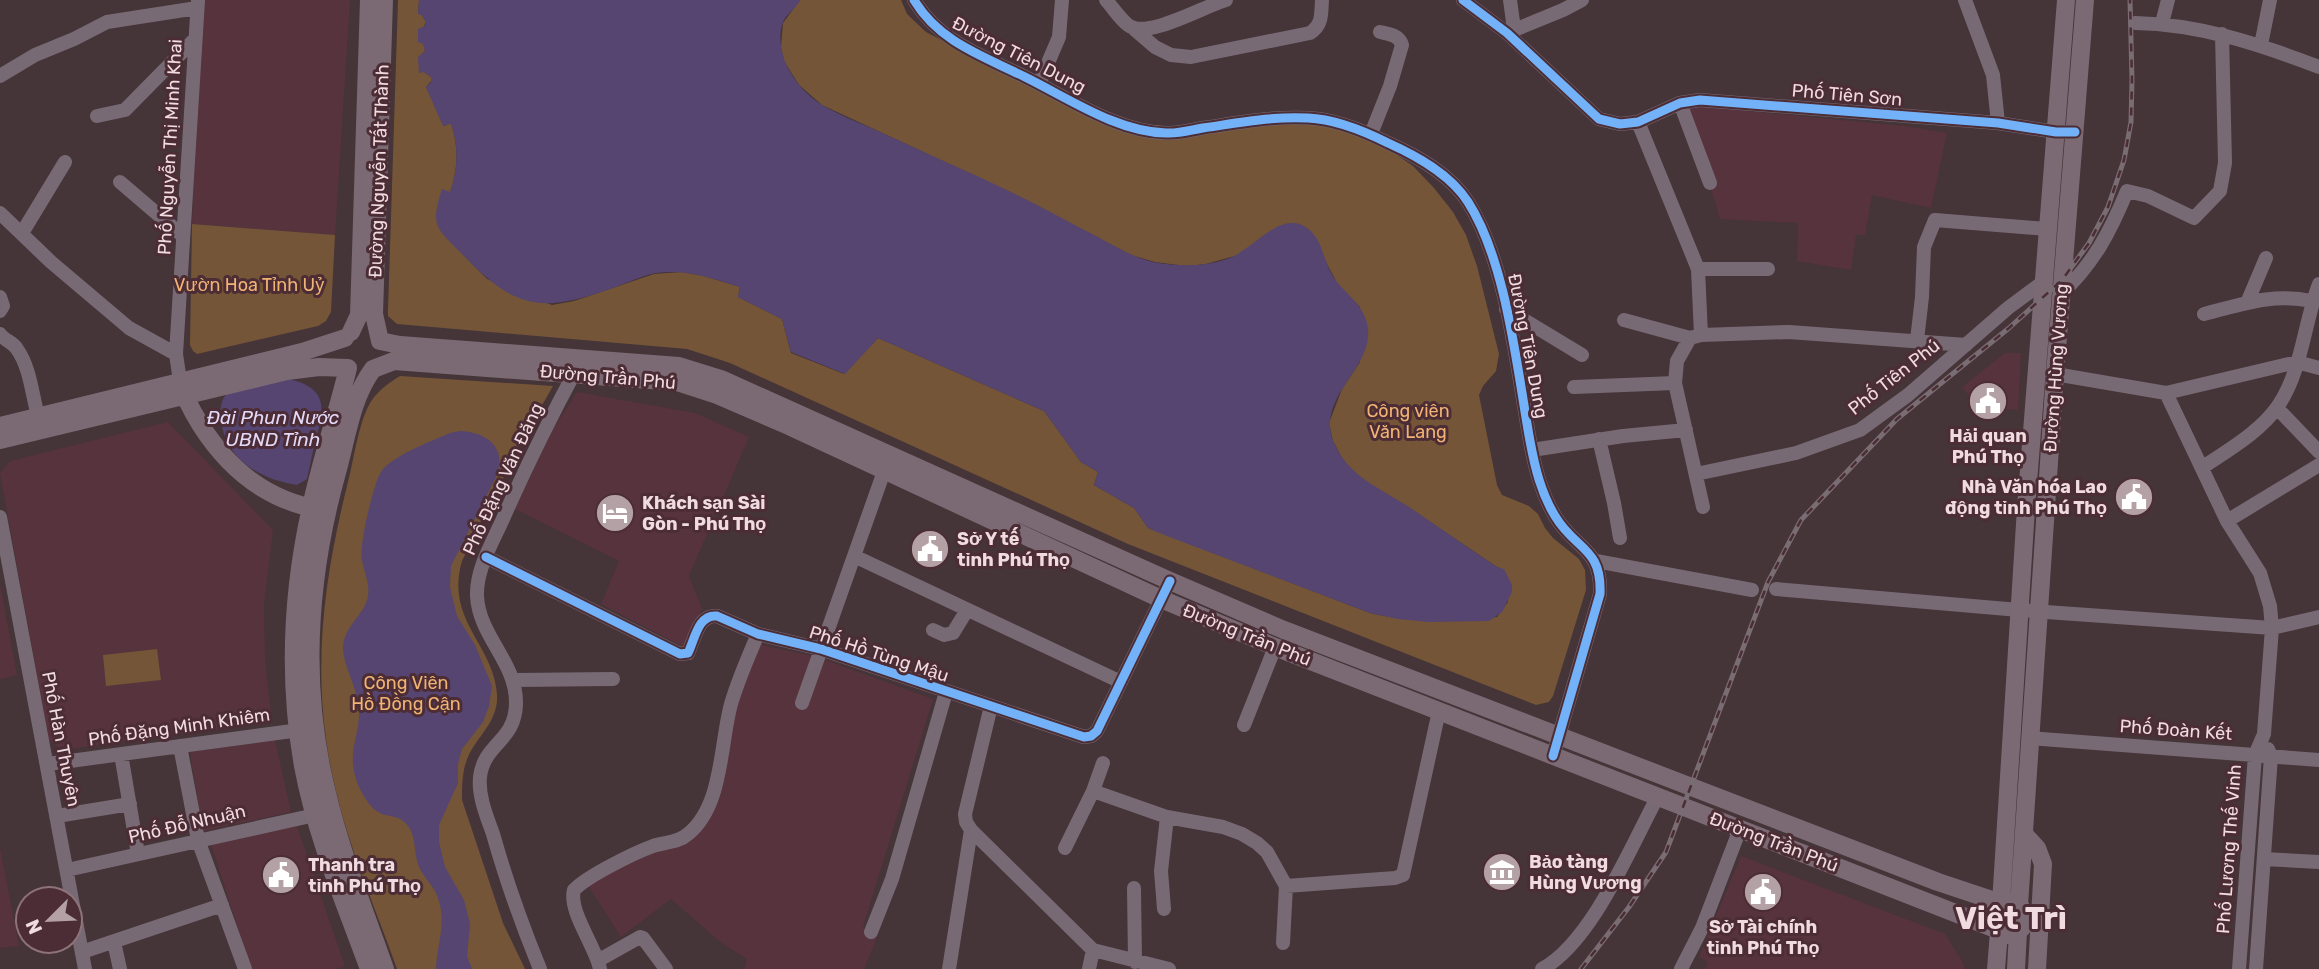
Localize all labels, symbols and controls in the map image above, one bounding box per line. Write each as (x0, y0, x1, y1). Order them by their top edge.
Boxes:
street label: Đường Tiên Dung (948, 12, 1090, 98)
street label: Phố Nguyễn Thị Minh Khai (153, 38, 187, 256)
street label: Đường Nguyễn Tất Thành (363, 64, 394, 278)
street label: Phố Tiên Sơn (1791, 78, 1903, 111)
street label: Đường Tiên Dung (1503, 272, 1553, 420)
park label: Vườn Hoa Tỉnh Uỷ (174, 274, 324, 296)
street label: Đường Hùng Vương (2039, 283, 2073, 453)
street label: Phố Tiên Phú (1843, 334, 1944, 420)
street label: Đường Trần Phú (539, 359, 677, 394)
public building icon: Hải quan Phú Thọ (1967, 380, 2009, 422)
street label: Phố Đặng Văn Đăng (457, 399, 548, 559)
park label: Công viên Văn Lang (1366, 400, 1450, 443)
water label: Đài Phun Nước UBND Tỉnh (207, 406, 339, 451)
place label: Hải quan Phú Thọ (1949, 425, 2027, 468)
place label: Nhà Văn hóa Lao động tỉnh Phú Thọ (1945, 476, 2107, 519)
public building icon: Nhà Văn hóa Lao động tỉnh Phú Thọ (2113, 476, 2155, 518)
hotel icon: Khách sạn Sài Gòn - Phú Thọ (594, 492, 636, 534)
place label: Khách sạn Sài Gòn - Phú Thọ (642, 492, 766, 535)
place label: Sở Y tế tỉnh Phú Thọ (957, 527, 1070, 571)
public building icon: Sở Y tế tỉnh Phú Thọ (909, 528, 951, 570)
street label: Đường Trần Phú (1180, 599, 1315, 671)
street label: Phố Hồ Tùng Mậu (806, 620, 952, 687)
street label: Phố Hàn Thuyên (37, 669, 86, 809)
park label: Công Viên Hồ Đồng Cận (351, 672, 461, 715)
street label: Phố Đặng Minh Khiêm (87, 703, 271, 751)
street label: Phố Đoàn Kết (2119, 714, 2233, 745)
street label: Phố Lương Thế Vinh (2211, 763, 2246, 934)
street label: Phố Đỗ Nhuận (126, 799, 248, 848)
street label: Đường Trần Phú (1706, 807, 1842, 877)
museum icon: Bảo tàng Hùng Vương (1481, 851, 1523, 893)
place label: Bảo tàng Hùng Vương (1529, 851, 1642, 894)
public building icon: Thanh tra tỉnh Phú Thọ (260, 854, 302, 896)
place label: Thanh tra tỉnh Phú Thọ (308, 854, 421, 897)
public building icon: Sở Tài chính tỉnh Phú Thọ (1742, 871, 1784, 913)
north arrow (14, 885, 84, 955)
district label: Việt Trì (1955, 899, 2067, 937)
text: N (21, 916, 47, 938)
place label: Sở Tài chính tỉnh Phú Thọ (1706, 916, 1820, 959)

